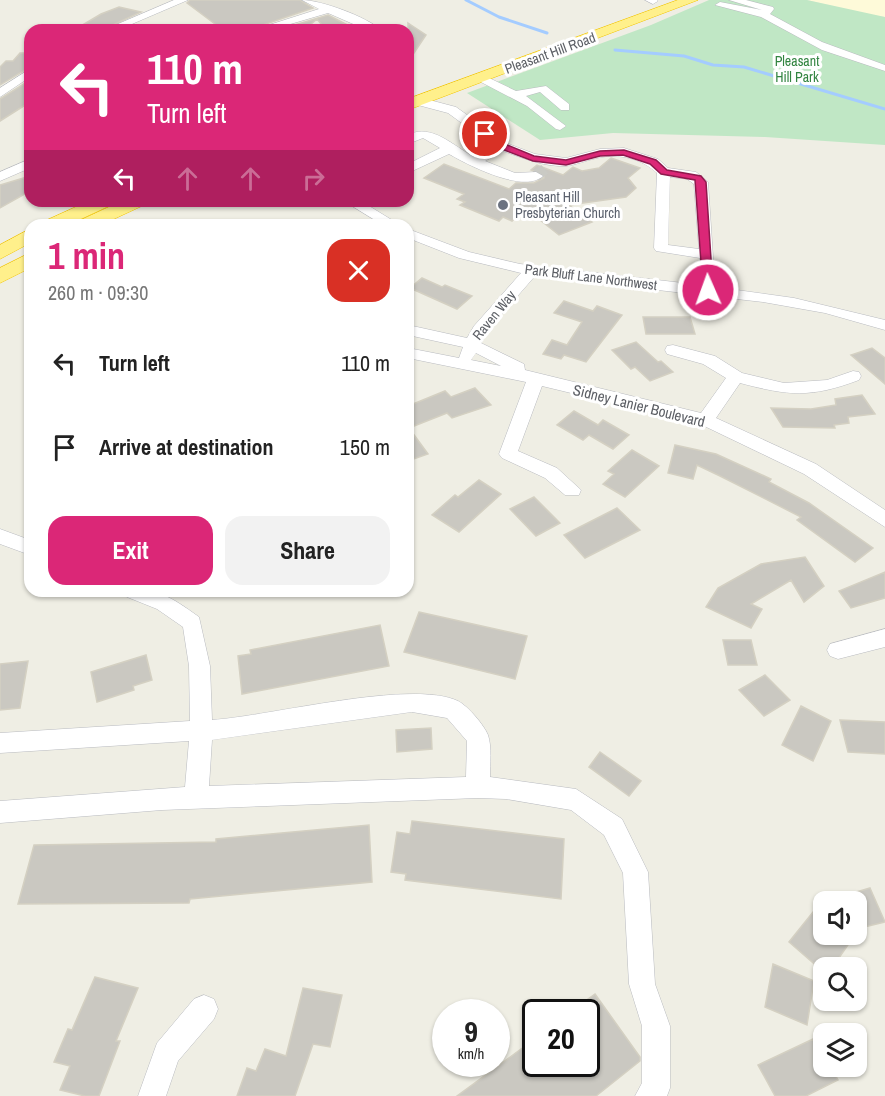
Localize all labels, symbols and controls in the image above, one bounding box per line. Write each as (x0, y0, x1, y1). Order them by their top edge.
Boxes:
street label: Pleasant Hill Road (502, 28, 598, 78)
text: 110 m (147, 41, 243, 97)
icon: left (48, 48, 126, 126)
park label: Pleasant Hill Park (775, 52, 819, 86)
text: Turn left (147, 95, 226, 131)
pin (459, 108, 510, 159)
icon: arrive (468, 117, 501, 150)
icon: left (108, 162, 141, 195)
icon: ahead (171, 162, 204, 195)
icon: ahead (234, 162, 267, 195)
icon: right (297, 162, 330, 195)
place label: Pleasant Hill Presbyterian Church (515, 188, 620, 222)
marker: Pleasant Hill Presbyterian Church (496, 198, 510, 212)
text: 1 min (48, 232, 125, 280)
button: close (327, 239, 390, 302)
position arrow (676, 258, 740, 322)
street label: Park Bluff Lane Northwest (524, 260, 658, 294)
text: 260 m · 09:30 (48, 279, 148, 306)
street label: Raven Way (468, 286, 520, 344)
icon: left (48, 347, 81, 380)
text: Turn left (99, 348, 170, 378)
text: 110 m (341, 348, 390, 378)
street label: Sidney Lanier Boulevard (571, 379, 707, 432)
icon: arrive (48, 431, 81, 464)
text: Arrive at destination (99, 432, 273, 462)
text: 150 m (340, 432, 390, 462)
button: Exit (48, 516, 213, 585)
button: Share (225, 516, 390, 585)
map controls (813, 891, 867, 1077)
button: sound (813, 891, 867, 945)
button: search (813, 957, 867, 1011)
speed limit sign: 20 (522, 999, 600, 1077)
text: 9 (464, 1011, 478, 1051)
button: layers (813, 1023, 867, 1077)
text: km/h (458, 1043, 484, 1064)

